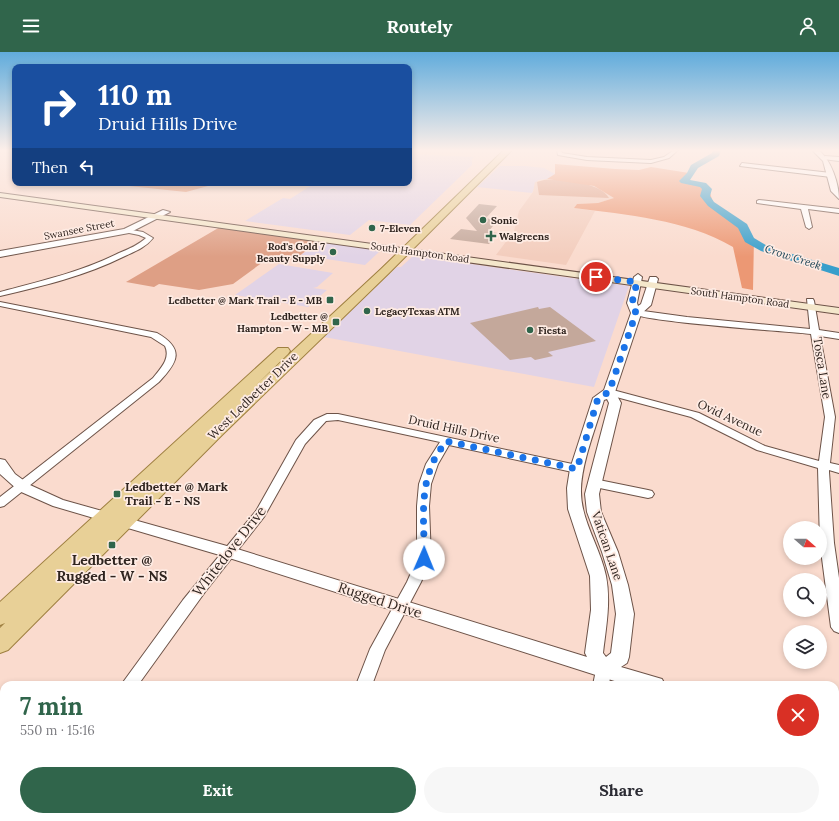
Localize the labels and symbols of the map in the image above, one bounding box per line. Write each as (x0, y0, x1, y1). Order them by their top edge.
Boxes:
place label: Sonic (491, 214, 518, 227)
marker: Sonic (478, 215, 488, 225)
street label: Swansee Street (43, 216, 115, 243)
place label: 7-Eleven (380, 222, 421, 235)
marker: 7-Eleven (367, 223, 377, 233)
place label: Walgreens (499, 230, 549, 243)
marker: Walgreens (486, 231, 496, 241)
street label: South Hampton Road (370, 239, 470, 266)
place label: Rod's Gold 7 Beauty Supply (257, 240, 325, 265)
water label: Crow Creek (763, 241, 823, 273)
marker: Rod's Gold 7 Beauty Supply (328, 247, 338, 257)
pin (579, 260, 613, 294)
street label: South Hampton Road (690, 284, 790, 311)
place label: Ledbetter @ Mark Trail - E - MB (168, 294, 322, 307)
marker: Ledbetter @ Mark Trail - E - MB (325, 295, 335, 305)
place label: LegacyTexas ATM (375, 305, 460, 318)
marker: LegacyTexas ATM (362, 306, 372, 316)
place label: Ledbetter @ Hampton - W - MB (237, 310, 328, 335)
marker: Ledbetter @ Hampton - W - MB (331, 317, 341, 327)
place label: Fiesta (538, 324, 567, 337)
marker: Fiesta (525, 325, 535, 335)
street label: Tosca Lane (810, 336, 835, 400)
street label: West Ledbetter Drive (204, 348, 301, 443)
street label: Ovid Avenue (695, 396, 766, 439)
street label: Druid Hills Drive (407, 412, 502, 446)
place label: Ledbetter @ Mark Trail - E - NS (125, 479, 228, 508)
marker: Ledbetter @ Mark Trail - E - NS (112, 489, 122, 499)
street label: Whitedove Drive (188, 502, 270, 600)
street label: Vatican Lane (588, 508, 626, 583)
north arrow (783, 521, 827, 565)
position arrow (403, 538, 445, 580)
marker: Ledbetter @ Rugged - W - NS (107, 540, 117, 550)
place label: Ledbetter @ Rugged - W - NS (57, 551, 167, 585)
street label: Rugged Drive (336, 578, 425, 622)

